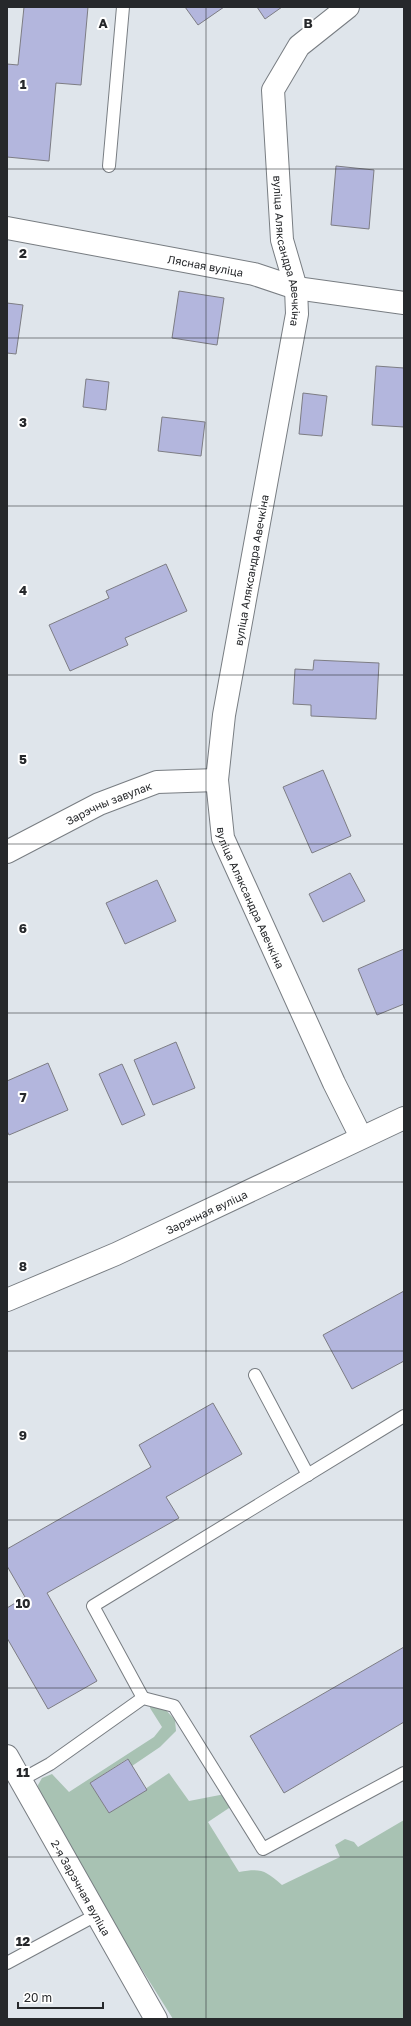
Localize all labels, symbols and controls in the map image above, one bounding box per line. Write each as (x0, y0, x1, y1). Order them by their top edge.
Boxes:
text: A (98, 15, 108, 31)
text: B (303, 15, 313, 31)
text: 1 (20, 76, 27, 92)
street label: вуліца Аляксандра Авечкіна (272, 175, 303, 328)
text: 2 (19, 245, 27, 261)
street label: Лясная вуліца (167, 252, 244, 278)
text: 3 (19, 414, 27, 430)
street label: вуліца Аляксандра Авечкіна (231, 493, 271, 647)
text: 4 (19, 582, 27, 598)
text: 5 (19, 751, 27, 767)
street label: Зарэчны завулак (63, 778, 154, 827)
street label: вуліца Аляксандра Авечкіна (215, 826, 288, 970)
text: 6 (19, 920, 27, 936)
text: 7 (19, 1089, 27, 1105)
street label: Зарэчная вуліца (163, 1187, 249, 1236)
text: 8 (19, 1258, 27, 1274)
text: 9 (19, 1427, 27, 1443)
text: 10 (15, 1595, 31, 1611)
text: 11 (16, 1764, 30, 1780)
street label: 2-я Зарэчная вуліца (49, 1837, 114, 1938)
text: 12 (16, 1933, 30, 1949)
scale bar (18, 1984, 103, 2010)
text: 20 m (24, 1990, 52, 2005)

